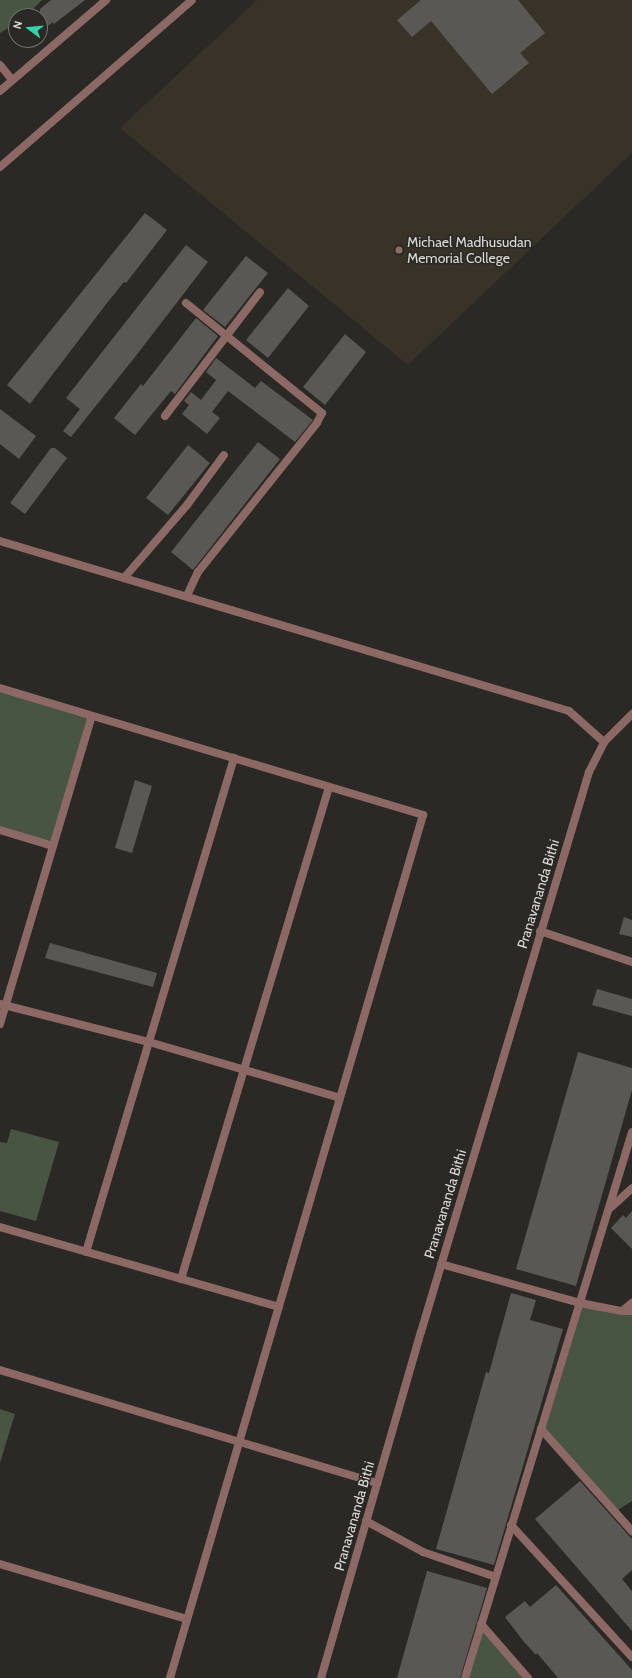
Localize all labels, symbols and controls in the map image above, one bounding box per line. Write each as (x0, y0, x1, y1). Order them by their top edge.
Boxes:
north arrow (8, 8, 48, 48)
text: N (10, 19, 25, 31)
place label: Michael Madhusudan Memorial College (407, 234, 532, 266)
marker: Michael Madhusudan Memorial College (394, 245, 404, 255)
street label: Pranavananda Bithi (513, 837, 563, 951)
street label: Pranavananda Bithi (420, 1147, 470, 1261)
street label: Pranavananda Bithi (330, 1459, 378, 1573)

